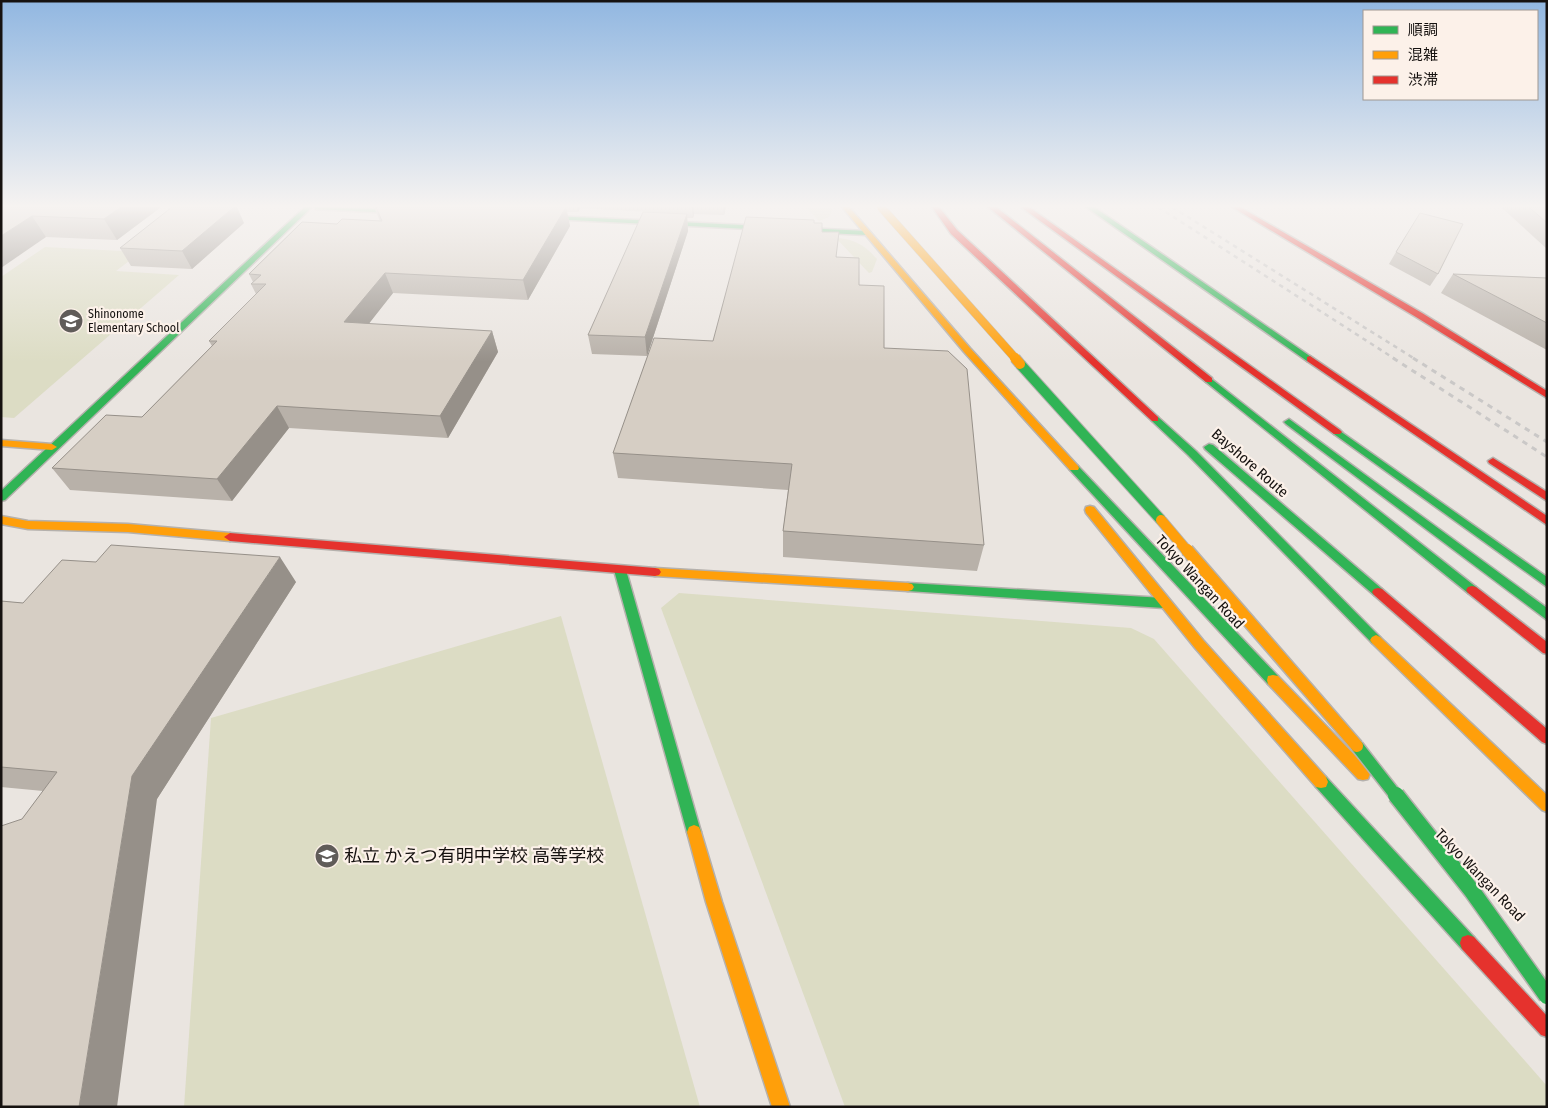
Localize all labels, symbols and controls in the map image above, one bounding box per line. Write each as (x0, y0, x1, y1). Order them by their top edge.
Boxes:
legend (1363, 10, 1538, 100)
text: 順調 (1408, 21, 1438, 39)
text: 混雑 (1408, 46, 1438, 64)
text: 渋滞 (1408, 71, 1438, 89)
place label: Shinonome Elementary School (88, 307, 179, 335)
school or university icon: Shinonome Elementary School (58, 308, 84, 334)
street label: Bayshore Route (1208, 425, 1292, 501)
street label: Tokyo Wangan Road (1152, 531, 1248, 633)
street label: Tokyo Wangan Road (1431, 825, 1529, 925)
school or university icon: 私立 かえつ有明中学校 高等学校 (314, 843, 340, 869)
place label: 私立 かえつ有明中学校 高等学校 (344, 845, 604, 867)

